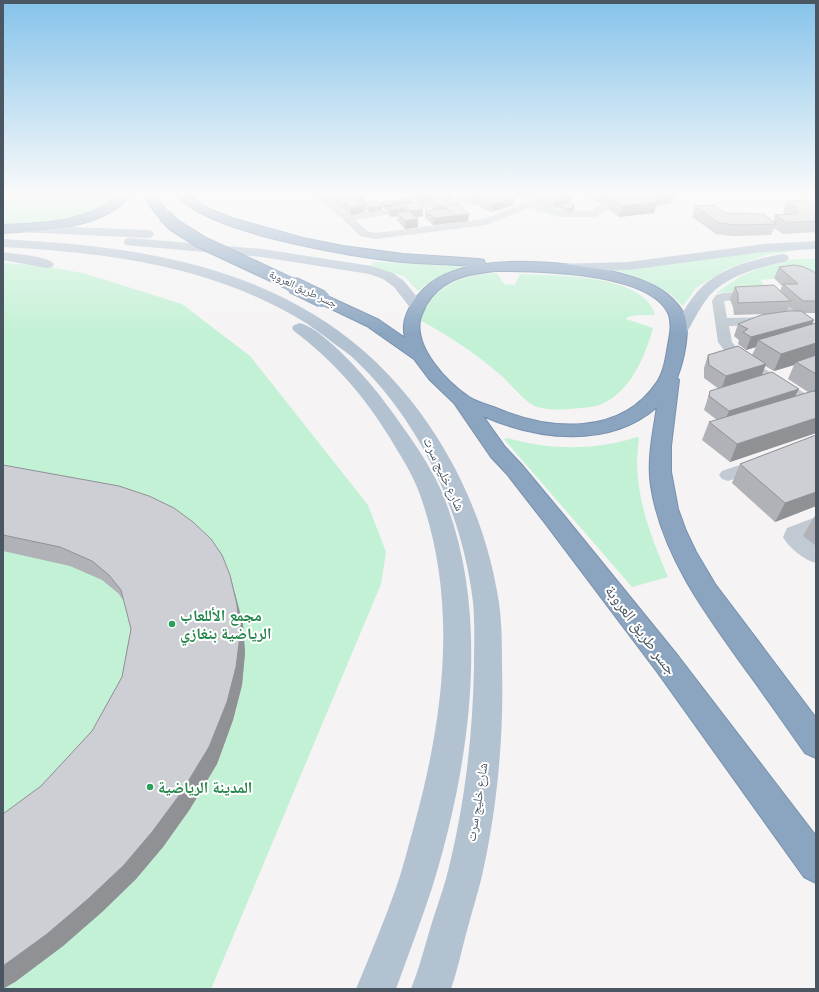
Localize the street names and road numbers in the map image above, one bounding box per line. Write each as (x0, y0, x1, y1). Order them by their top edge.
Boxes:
street label: جسر طريق العروبة (267, 268, 339, 310)
street label: شارع خليج سرت (419, 435, 468, 514)
street label: جسر طريق العروبة (600, 582, 681, 679)
street label: شارع خليج سرت (463, 762, 493, 843)

